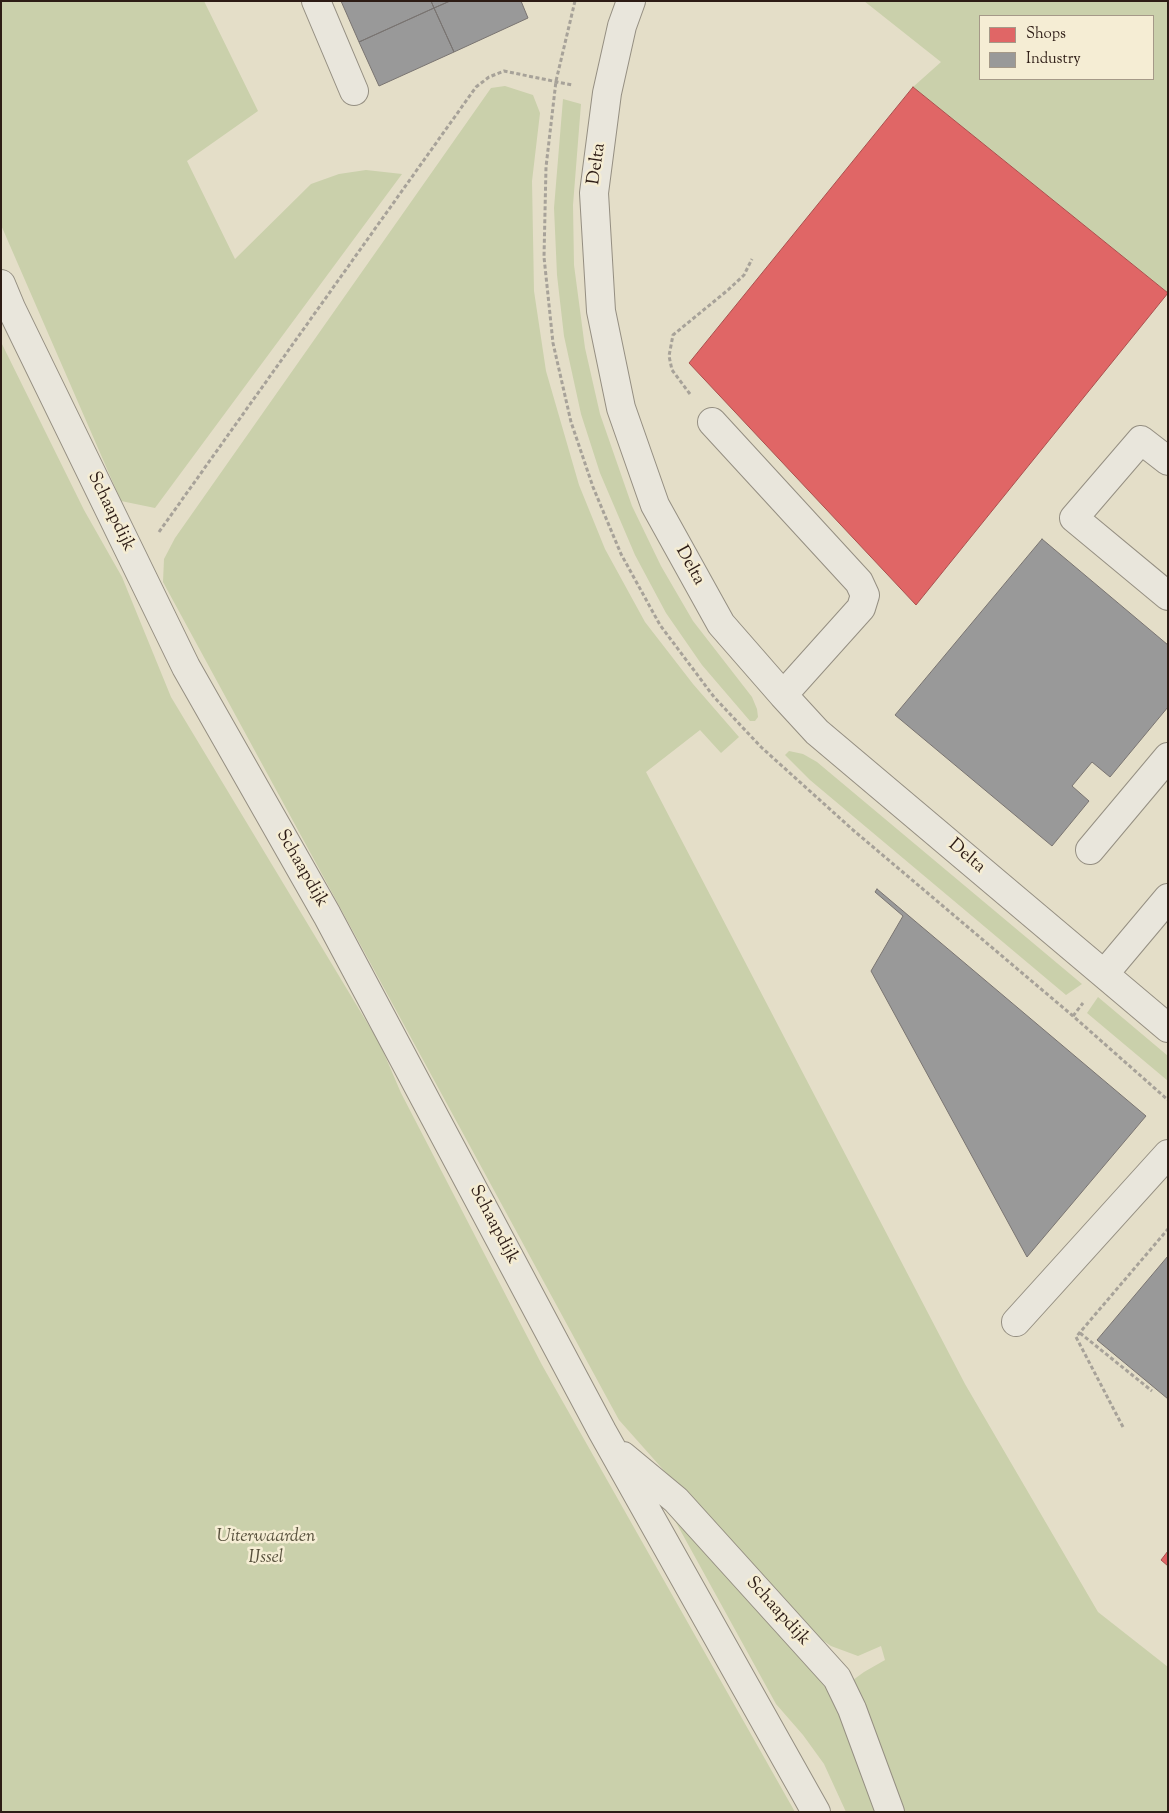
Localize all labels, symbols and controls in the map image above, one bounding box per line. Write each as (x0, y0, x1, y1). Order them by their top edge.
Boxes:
legend (979, 15, 1154, 80)
text: Shops (1026, 24, 1066, 45)
text: Industry (1026, 49, 1081, 70)
street label: Delta (584, 142, 612, 186)
street label: Schaapdijk (81, 469, 139, 555)
street label: Delta (669, 542, 709, 590)
street label: Schaapdijk (270, 826, 332, 912)
street label: Delta (943, 835, 989, 879)
street label: Schaapdijk (463, 1182, 523, 1268)
park label: Uiterwaarden IJssel (217, 1527, 315, 1570)
street label: Schaapdijk (740, 1573, 814, 1651)

